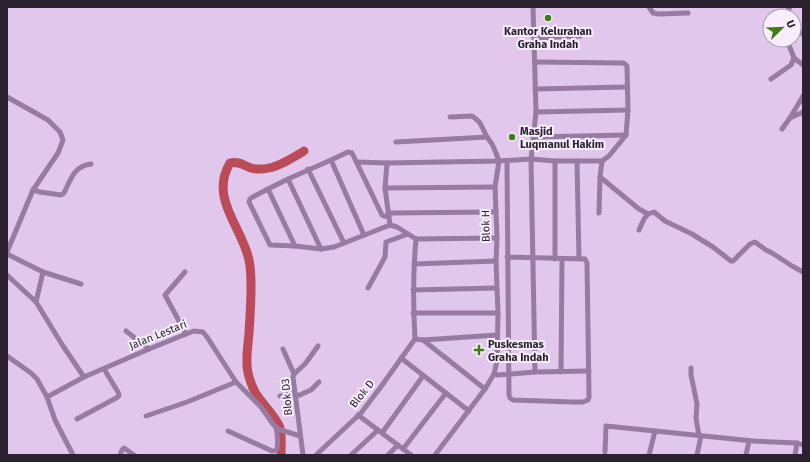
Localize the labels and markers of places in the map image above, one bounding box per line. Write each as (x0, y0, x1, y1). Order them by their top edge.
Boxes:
marker: Kantor Kelurahan Graha Indah (543, 13, 553, 23)
place label: Kantor Kelurahan Graha Indah (504, 25, 592, 51)
place label: Masjid Luqmanul Hakim (520, 125, 604, 151)
marker: Masjid Luqmanul Hakim (507, 132, 517, 142)
place label: Puskesmas Graha Indah (488, 338, 549, 364)
marker: Puskesmas Graha Indah (473, 344, 485, 356)

